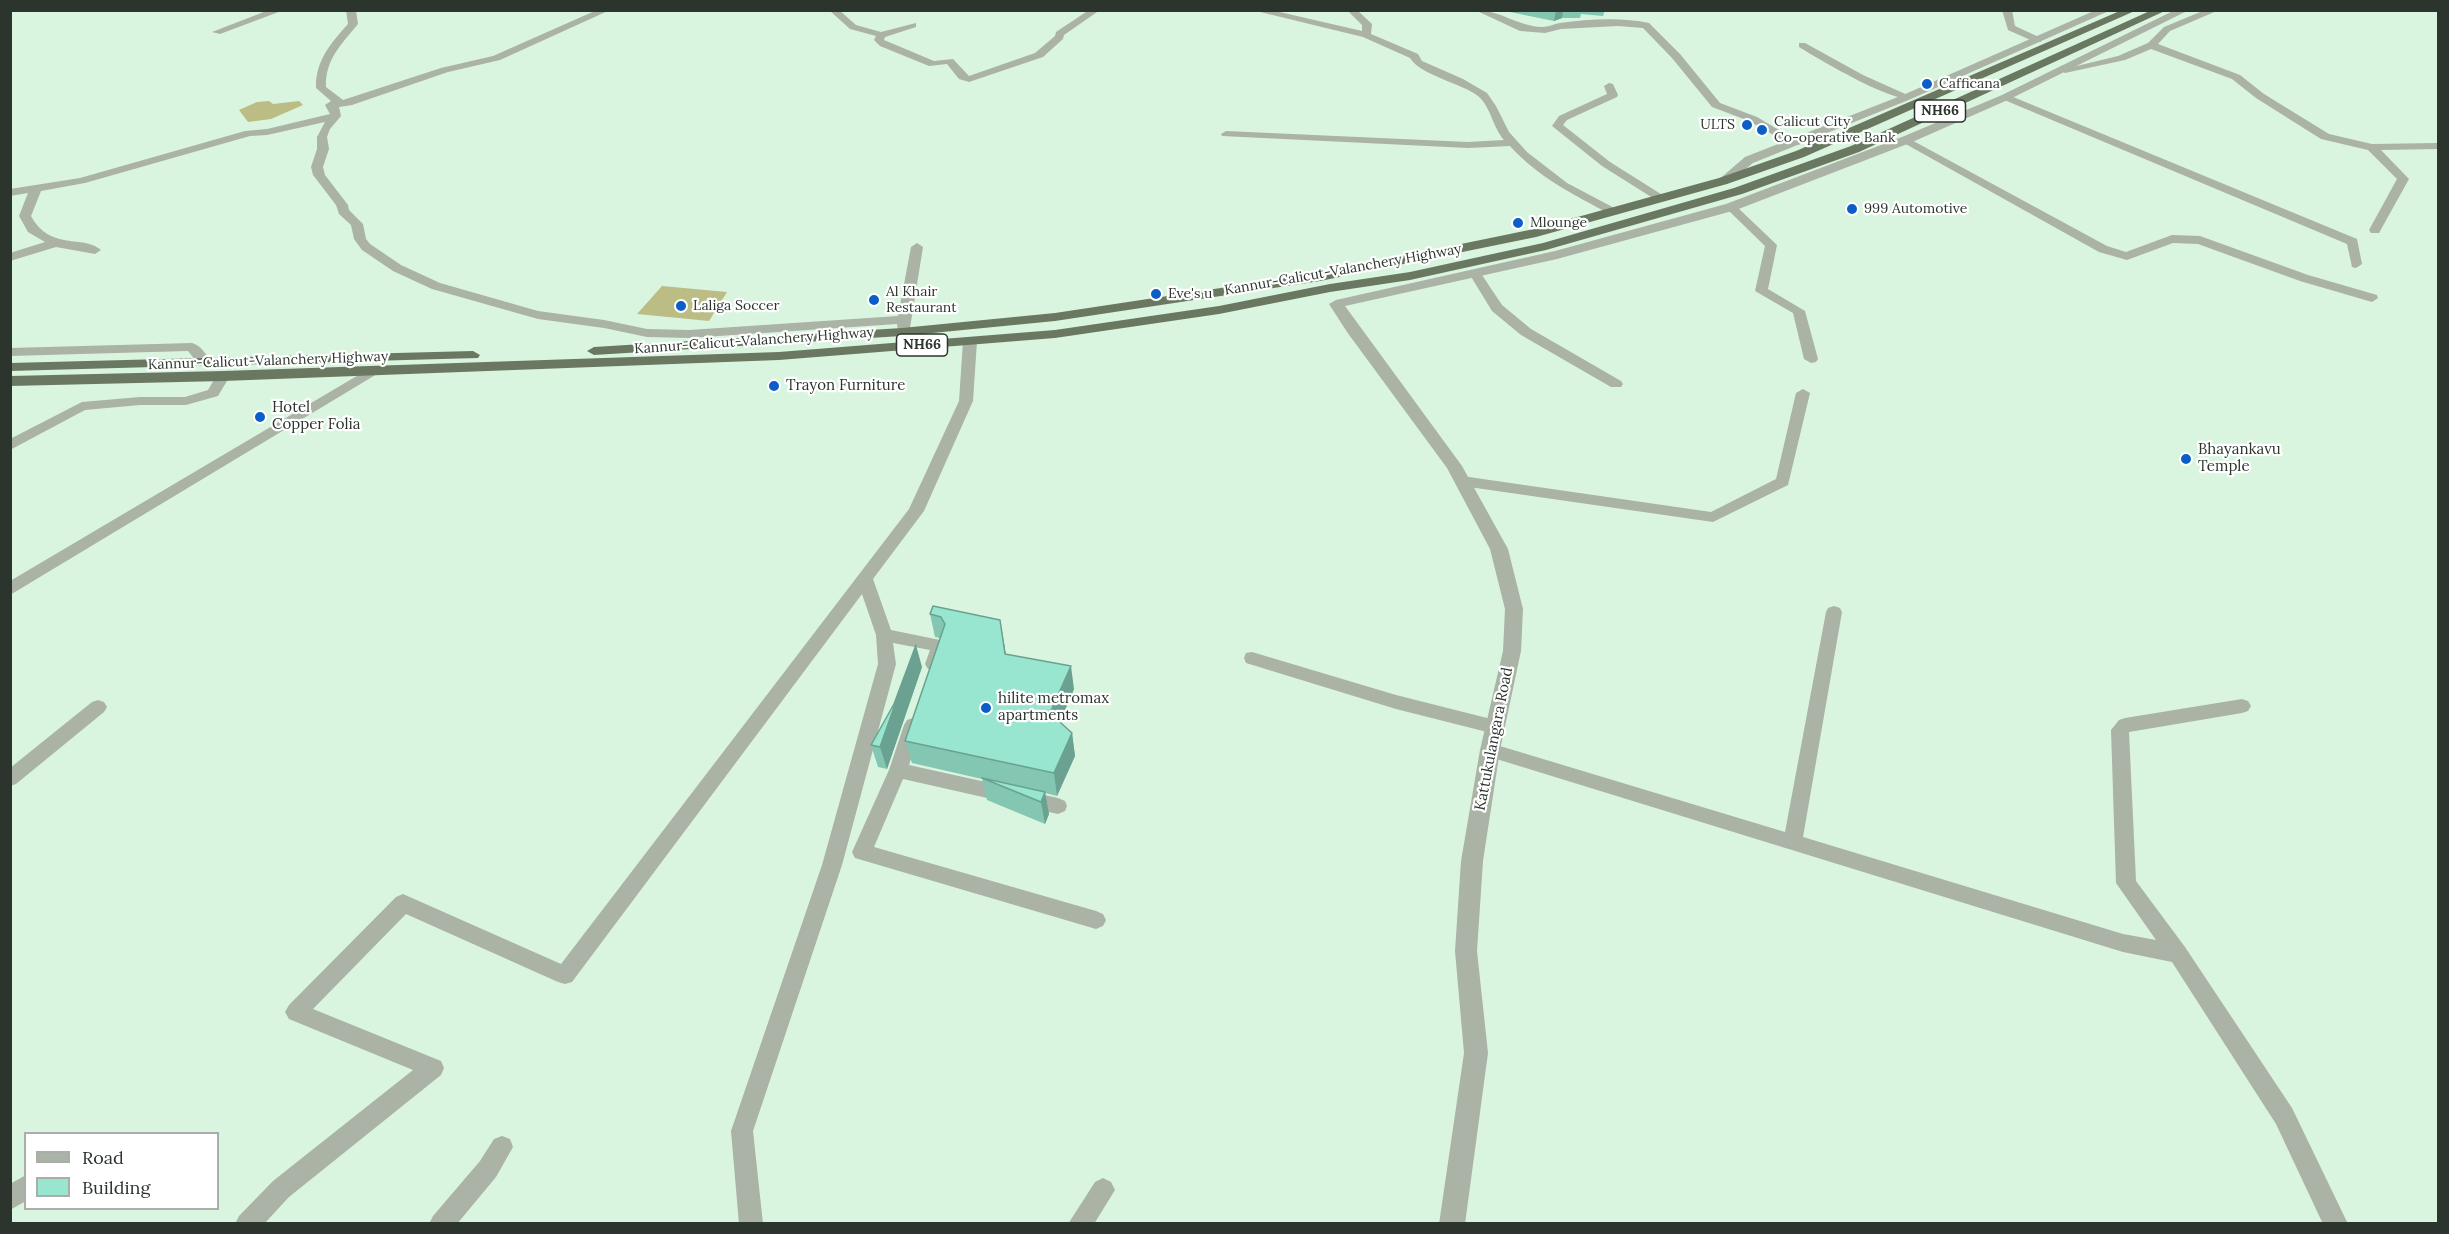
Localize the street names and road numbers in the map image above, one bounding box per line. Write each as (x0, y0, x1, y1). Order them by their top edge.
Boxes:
road number: NH66 (1914, 100, 1966, 122)
street label: Kannur-Calicut-Valanchery Highway (1223, 241, 1463, 299)
street label: Kannur-Calicut-Valanchery Highway (634, 324, 874, 358)
road number: NH66 (896, 334, 948, 356)
street label: Kannur-Calicut-Valanchery Highway (148, 348, 388, 374)
street label: Kattukulangara Road (1471, 666, 1517, 812)

